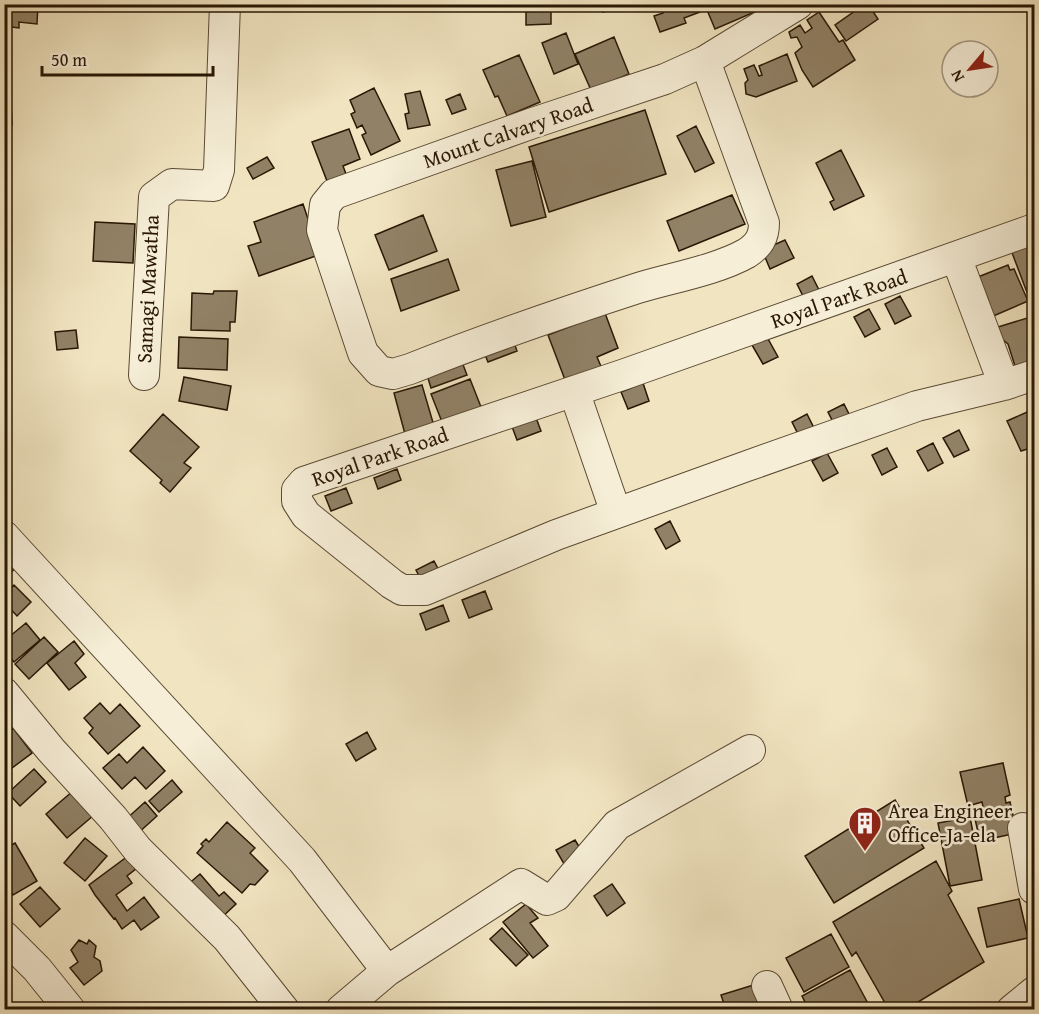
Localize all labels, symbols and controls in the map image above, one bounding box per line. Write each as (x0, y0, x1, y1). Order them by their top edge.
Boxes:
scale bar (42, 39, 213, 77)
north arrow (940, 39, 1000, 99)
text: 50 m (51, 46, 87, 73)
text: N (944, 66, 970, 87)
street label: Mount Calvary Road (419, 89, 598, 176)
street label: Samagi Mawatha (128, 214, 167, 364)
street label: Royal Park Road (766, 260, 912, 336)
street label: Royal Park Road (307, 418, 453, 494)
place label: Area Engineer Office-Ja-ela (888, 795, 1013, 850)
building icon: Area Engineer Office-Ja-ela (847, 805, 883, 852)

